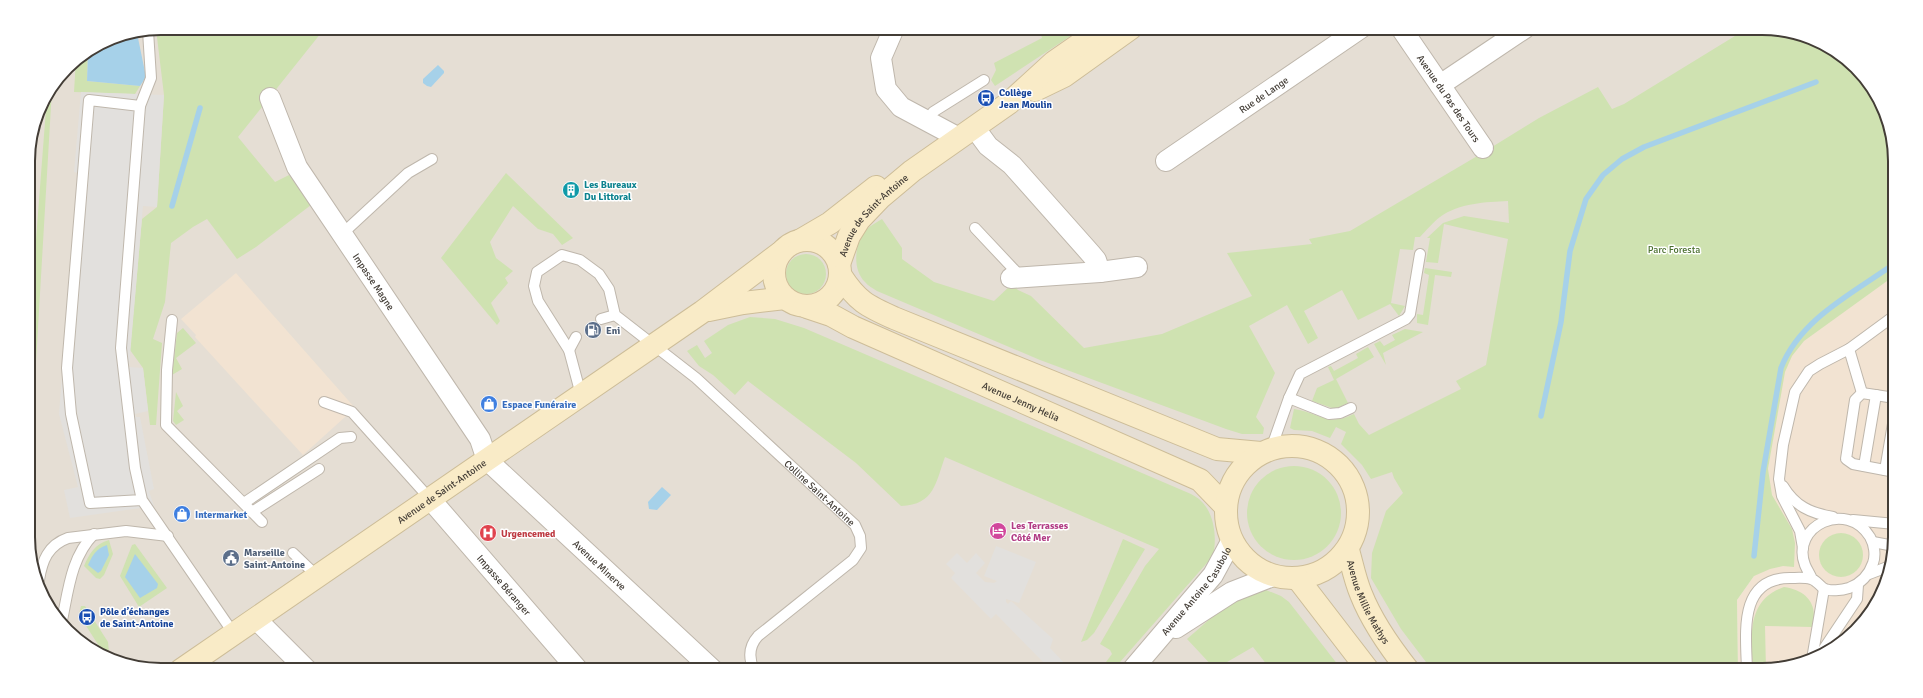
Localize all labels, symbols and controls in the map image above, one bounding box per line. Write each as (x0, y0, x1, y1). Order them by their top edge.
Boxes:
street label: Avenue du Pas des Tours (1414, 53, 1483, 145)
street label: Rue de Lange (1237, 74, 1291, 116)
place label: Collège Jean Moulin (999, 87, 1053, 111)
bus stop icon: Collège Jean Moulin (976, 88, 996, 108)
street label: Avenue de Saint-Antoine (837, 172, 911, 259)
place label: Les Bureaux Du Littoral (584, 179, 637, 203)
building icon: Les Bureaux Du Littoral (561, 180, 581, 200)
park label: Parc Foresta (1648, 244, 1700, 256)
street label: Impasse Magne (350, 251, 397, 313)
fuel station icon: Eni (583, 320, 603, 340)
place label: Eni (606, 325, 620, 337)
street label: Avenue Jenny Helia (980, 380, 1061, 424)
shop icon: Espace Funéraire (479, 394, 499, 414)
place label: Espace Funéraire (502, 399, 576, 411)
street label: Avenue de Saint-Antoine (395, 457, 489, 527)
street label: Colline Saint-Antoine (782, 458, 857, 529)
shop icon: Intermarket (172, 504, 192, 524)
place label: Intermarket (195, 509, 247, 521)
place label: Les Terrasses Côté Mer (1011, 520, 1069, 544)
hotel icon: Les Terrasses Côté Mer (988, 521, 1008, 541)
hospital icon: Urgencemed (478, 523, 498, 543)
place label: Urgencemed (501, 528, 556, 540)
street label: Avenue Minerve (570, 538, 628, 593)
street label: Avenue Antoine Casubolo (1159, 545, 1234, 638)
place label: Marseille Saint-Antoine (244, 547, 305, 571)
public building icon: Marseille Saint-Antoine (221, 548, 241, 568)
street label: Impasse Béranger (474, 553, 533, 618)
street label: Avenue Millie Mathys (1344, 559, 1392, 647)
place label: Pôle d’échanges de Saint-Antoine (100, 606, 173, 630)
bus stop icon: Pôle d’échanges de Saint-Antoine (77, 607, 97, 627)

